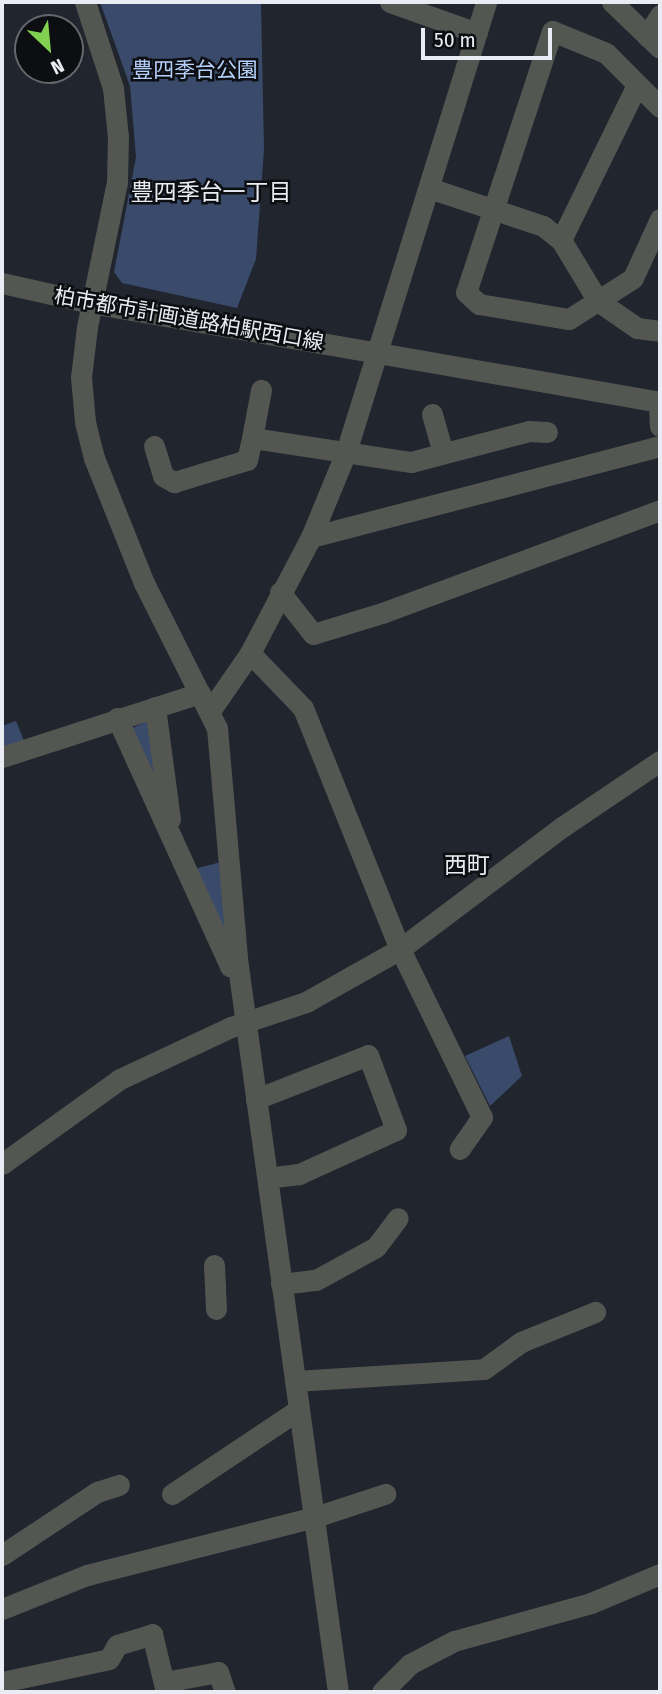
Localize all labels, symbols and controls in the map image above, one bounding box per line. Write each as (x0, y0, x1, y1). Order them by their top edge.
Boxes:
north arrow (14, 14, 84, 84)
scale bar (424, 14, 555, 58)
text: 50 m (434, 27, 476, 53)
text: N (47, 54, 68, 79)
park label: 豊四季台公園 (132, 57, 258, 83)
district label: 豊四季台一丁目 (131, 178, 291, 206)
street label: 柏市都市計画道路柏駅西口線 (52, 283, 326, 355)
district label: 西町 (444, 851, 490, 879)

